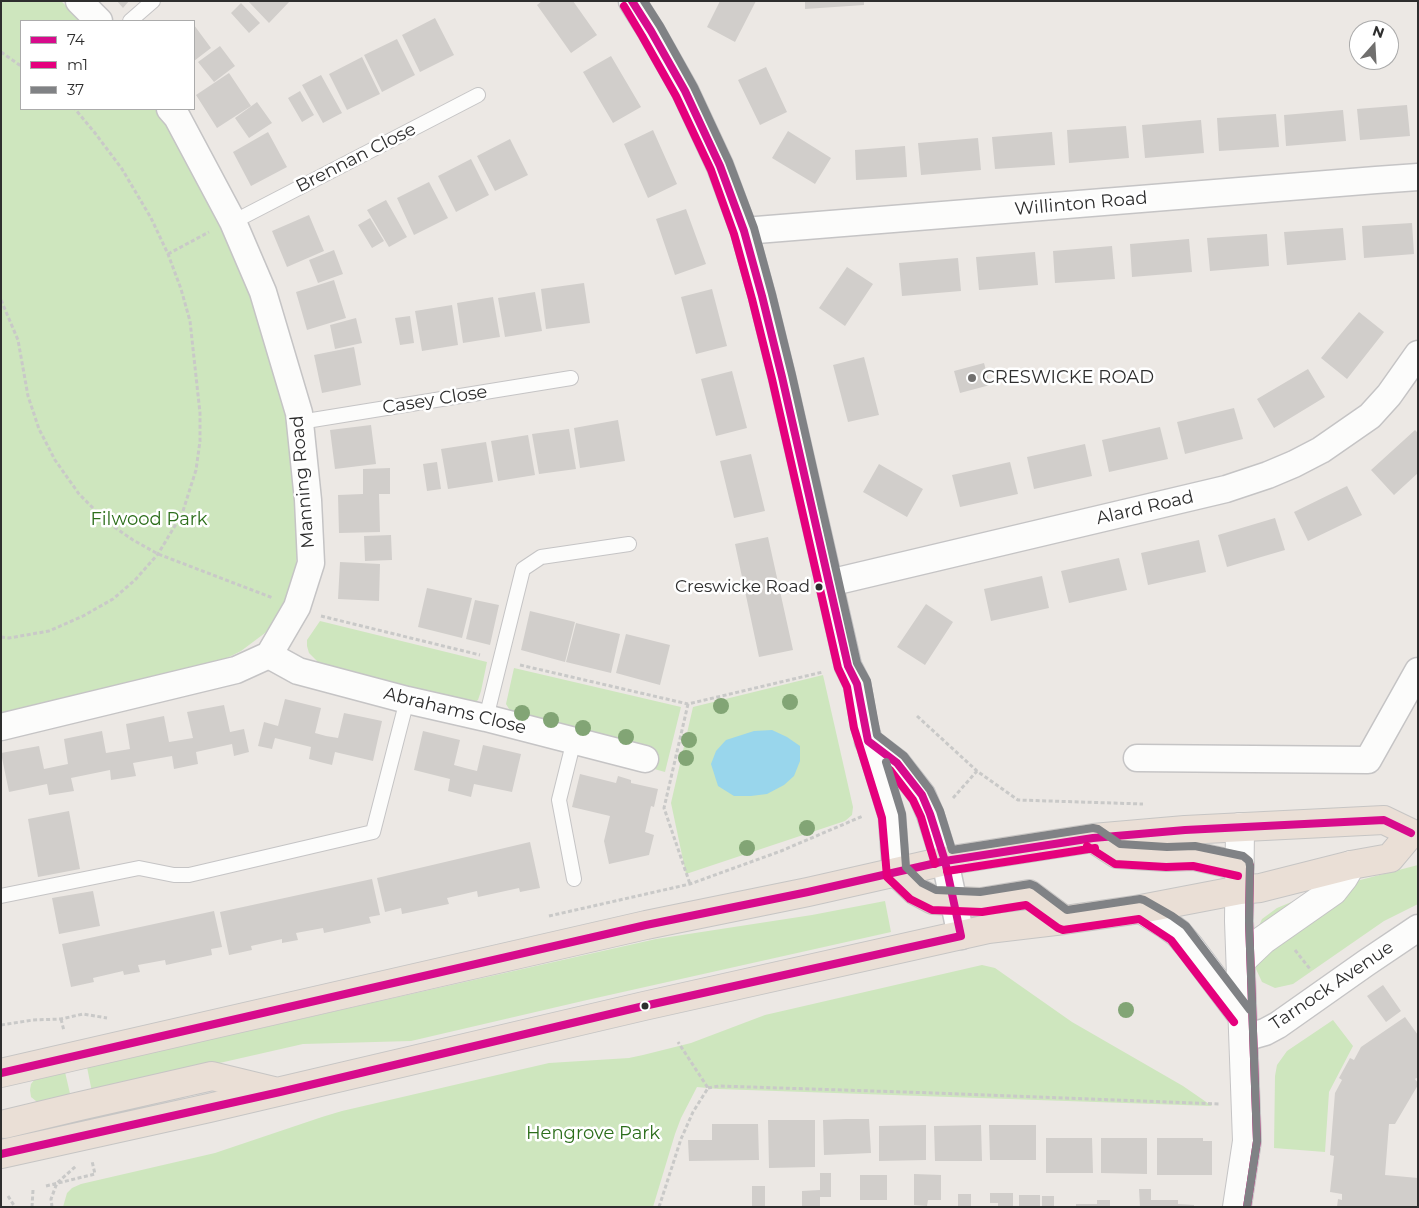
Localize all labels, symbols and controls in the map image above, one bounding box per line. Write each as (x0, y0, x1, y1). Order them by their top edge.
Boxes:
legend (20, 20, 195, 110)
north arrow (1349, 20, 1399, 70)
text: N (1370, 21, 1387, 42)
text: 74 (67, 30, 85, 49)
text: m1 (67, 55, 88, 74)
text: 37 (67, 80, 84, 99)
street label: Brennan Close (292, 118, 420, 198)
street label: Willinton Road (1014, 187, 1148, 221)
place label: CRESWICKE ROAD (982, 367, 1154, 389)
marker: CRESWICKE ROAD (966, 372, 978, 384)
street label: Casey Close (381, 381, 489, 419)
street label: Manning Road (286, 415, 320, 549)
street label: Alard Road (1094, 486, 1196, 530)
park label: Filwood Park (90, 509, 208, 531)
place label: Creswicke Road (675, 577, 810, 597)
marker: Creswicke Road (814, 582, 824, 592)
street label: Abrahams Close (381, 683, 529, 739)
street label: Tarnock Avenue (1266, 937, 1398, 1035)
unlabelled marker (640, 1001, 650, 1011)
park label: Hengrove Park (526, 1123, 660, 1145)

